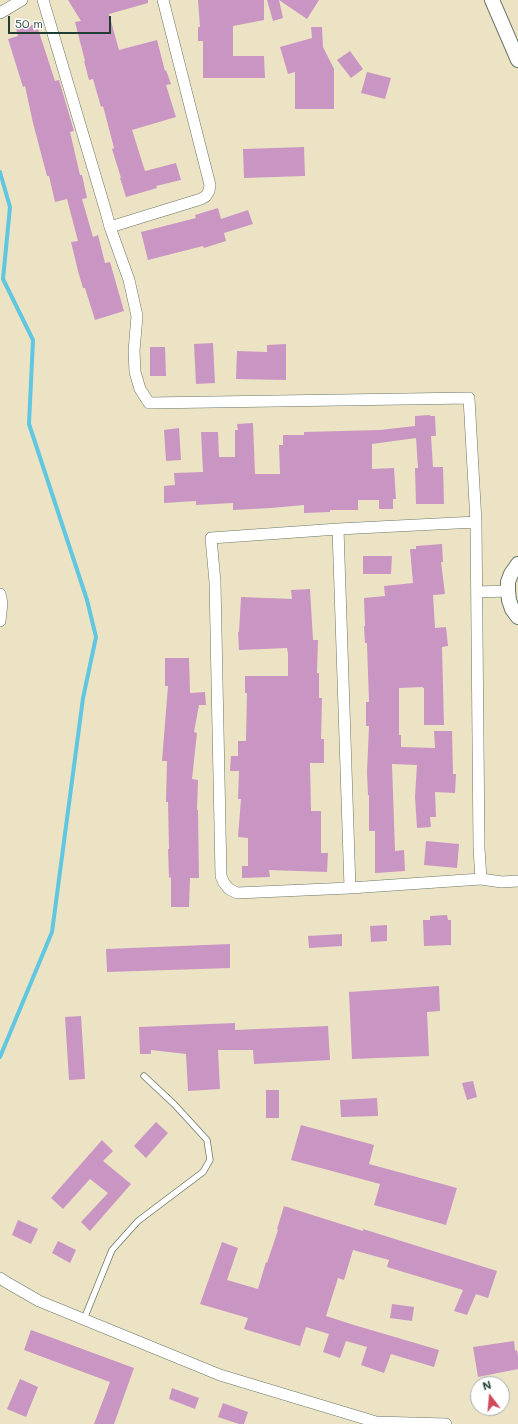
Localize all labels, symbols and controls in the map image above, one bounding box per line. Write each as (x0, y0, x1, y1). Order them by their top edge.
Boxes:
scale bar (10, 8, 113, 34)
text: 50 m (15, 15, 43, 31)
north arrow (470, 1376, 510, 1416)
text: N (481, 1377, 493, 1393)

